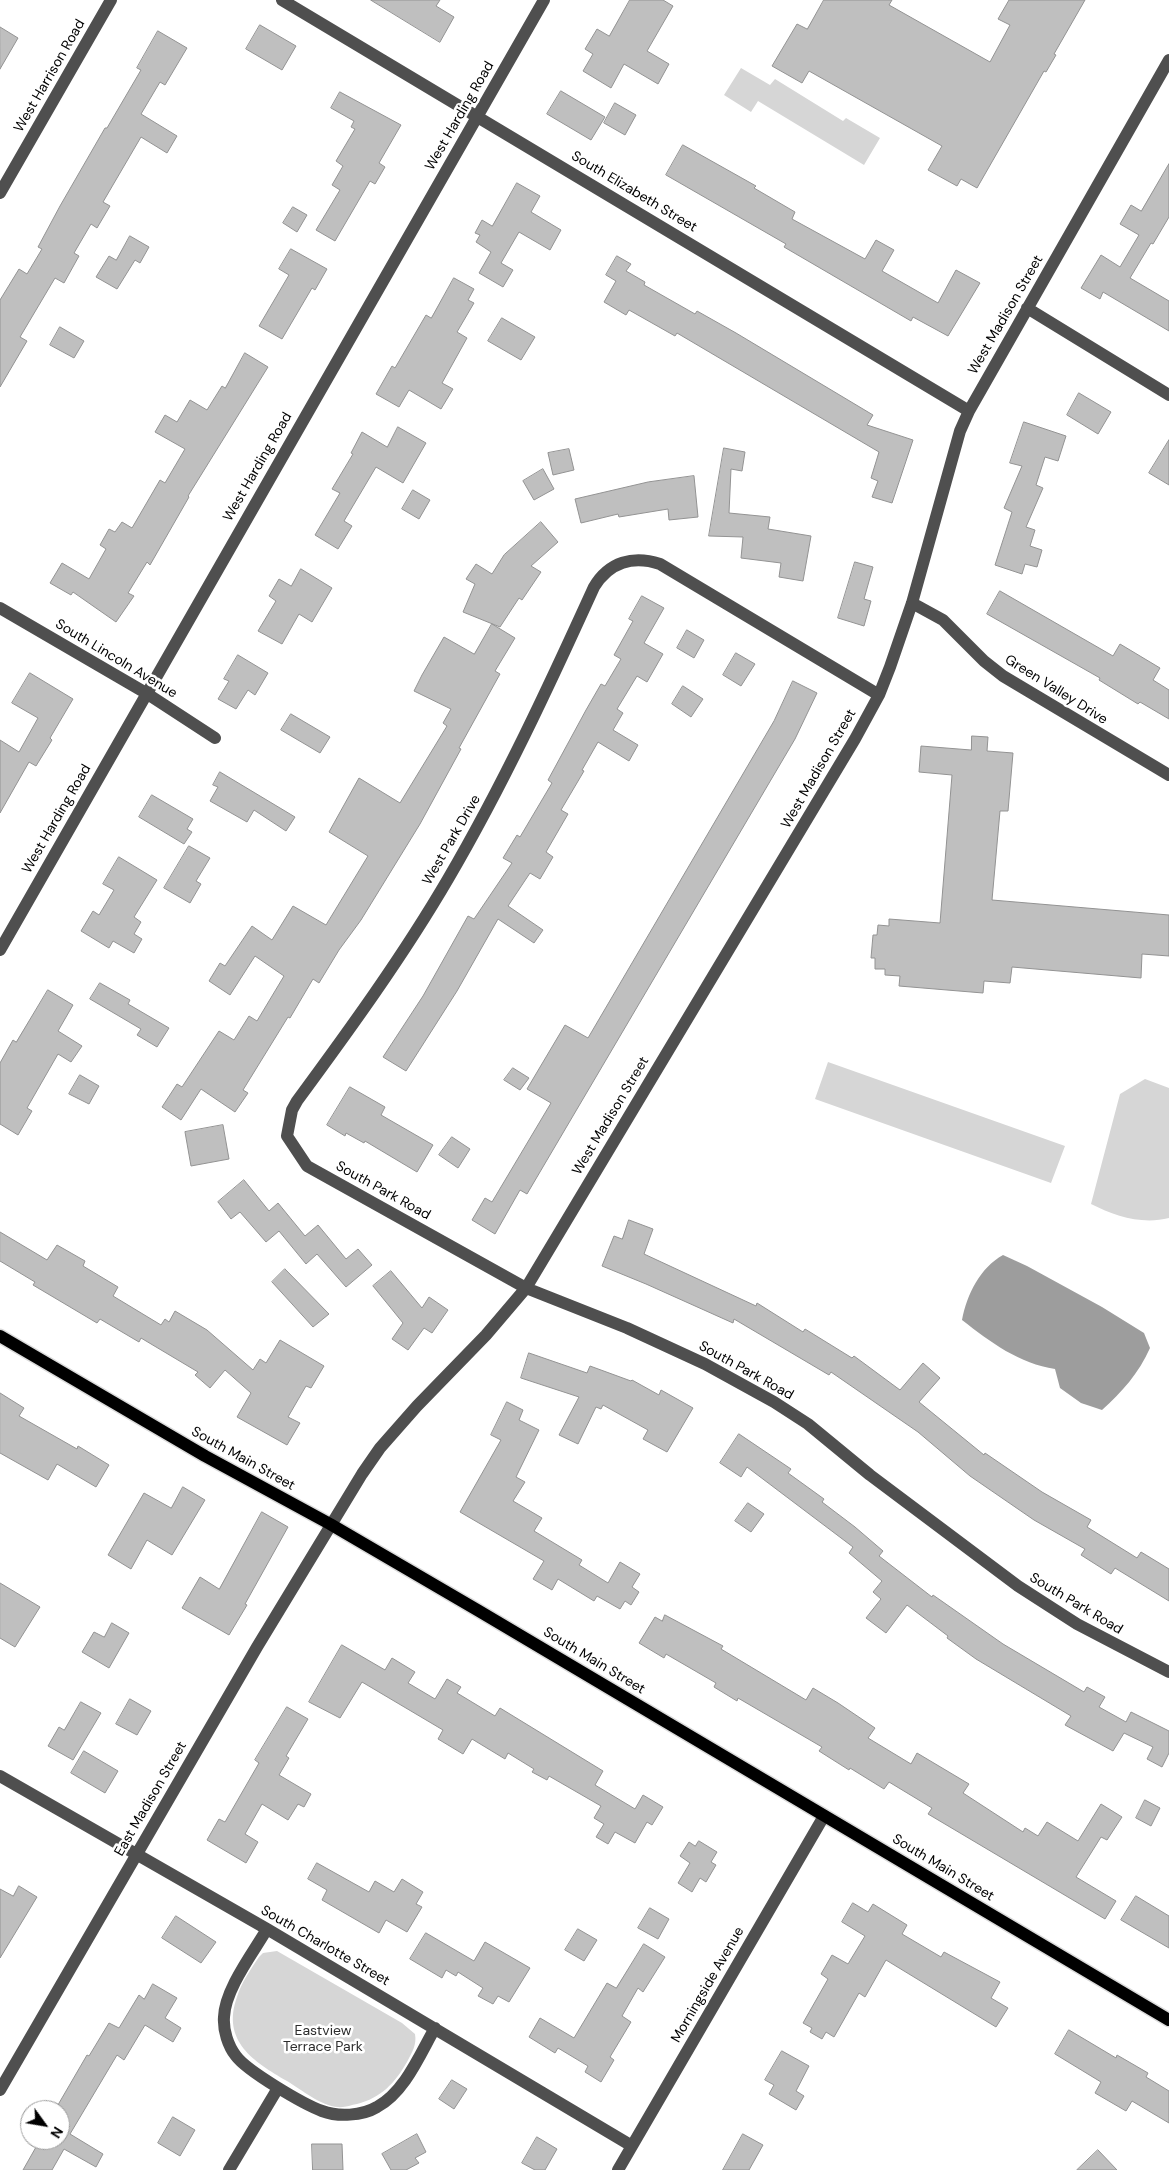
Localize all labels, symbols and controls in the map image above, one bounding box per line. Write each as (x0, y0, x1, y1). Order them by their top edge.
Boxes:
street label: West Harrison Road (11, 17, 89, 135)
street label: West Harding Road (422, 59, 498, 173)
street label: South Elizabeth Street (568, 148, 700, 236)
street label: West Madison Street (965, 252, 1047, 378)
street label: West Harding Road (220, 410, 296, 524)
street label: South Lincoln Avenue (52, 616, 180, 702)
street label: Green Valley Drive (1002, 652, 1110, 728)
street label: West Madison Street (778, 706, 860, 832)
street label: West Harding Road (19, 762, 95, 876)
street label: West Park Drive (419, 792, 485, 888)
street label: West Madison Street (569, 1054, 653, 1178)
street label: South Park Road (333, 1158, 433, 1224)
street label: South Park Road (696, 1338, 796, 1404)
street label: South Main Street (188, 1424, 298, 1494)
street label: South Park Road (1026, 1570, 1126, 1638)
street label: South Main Street (540, 1624, 648, 1698)
street label: East Madison Street (111, 1739, 191, 1859)
street label: South Main Street (889, 1831, 997, 1905)
street label: South Charlotte Street (258, 1902, 392, 1990)
street label: Morningside Avenue (668, 1924, 748, 2046)
park label: Eastview Terrace Park (283, 2023, 363, 2056)
north arrow (20, 2100, 70, 2150)
text: N (47, 2123, 67, 2142)

